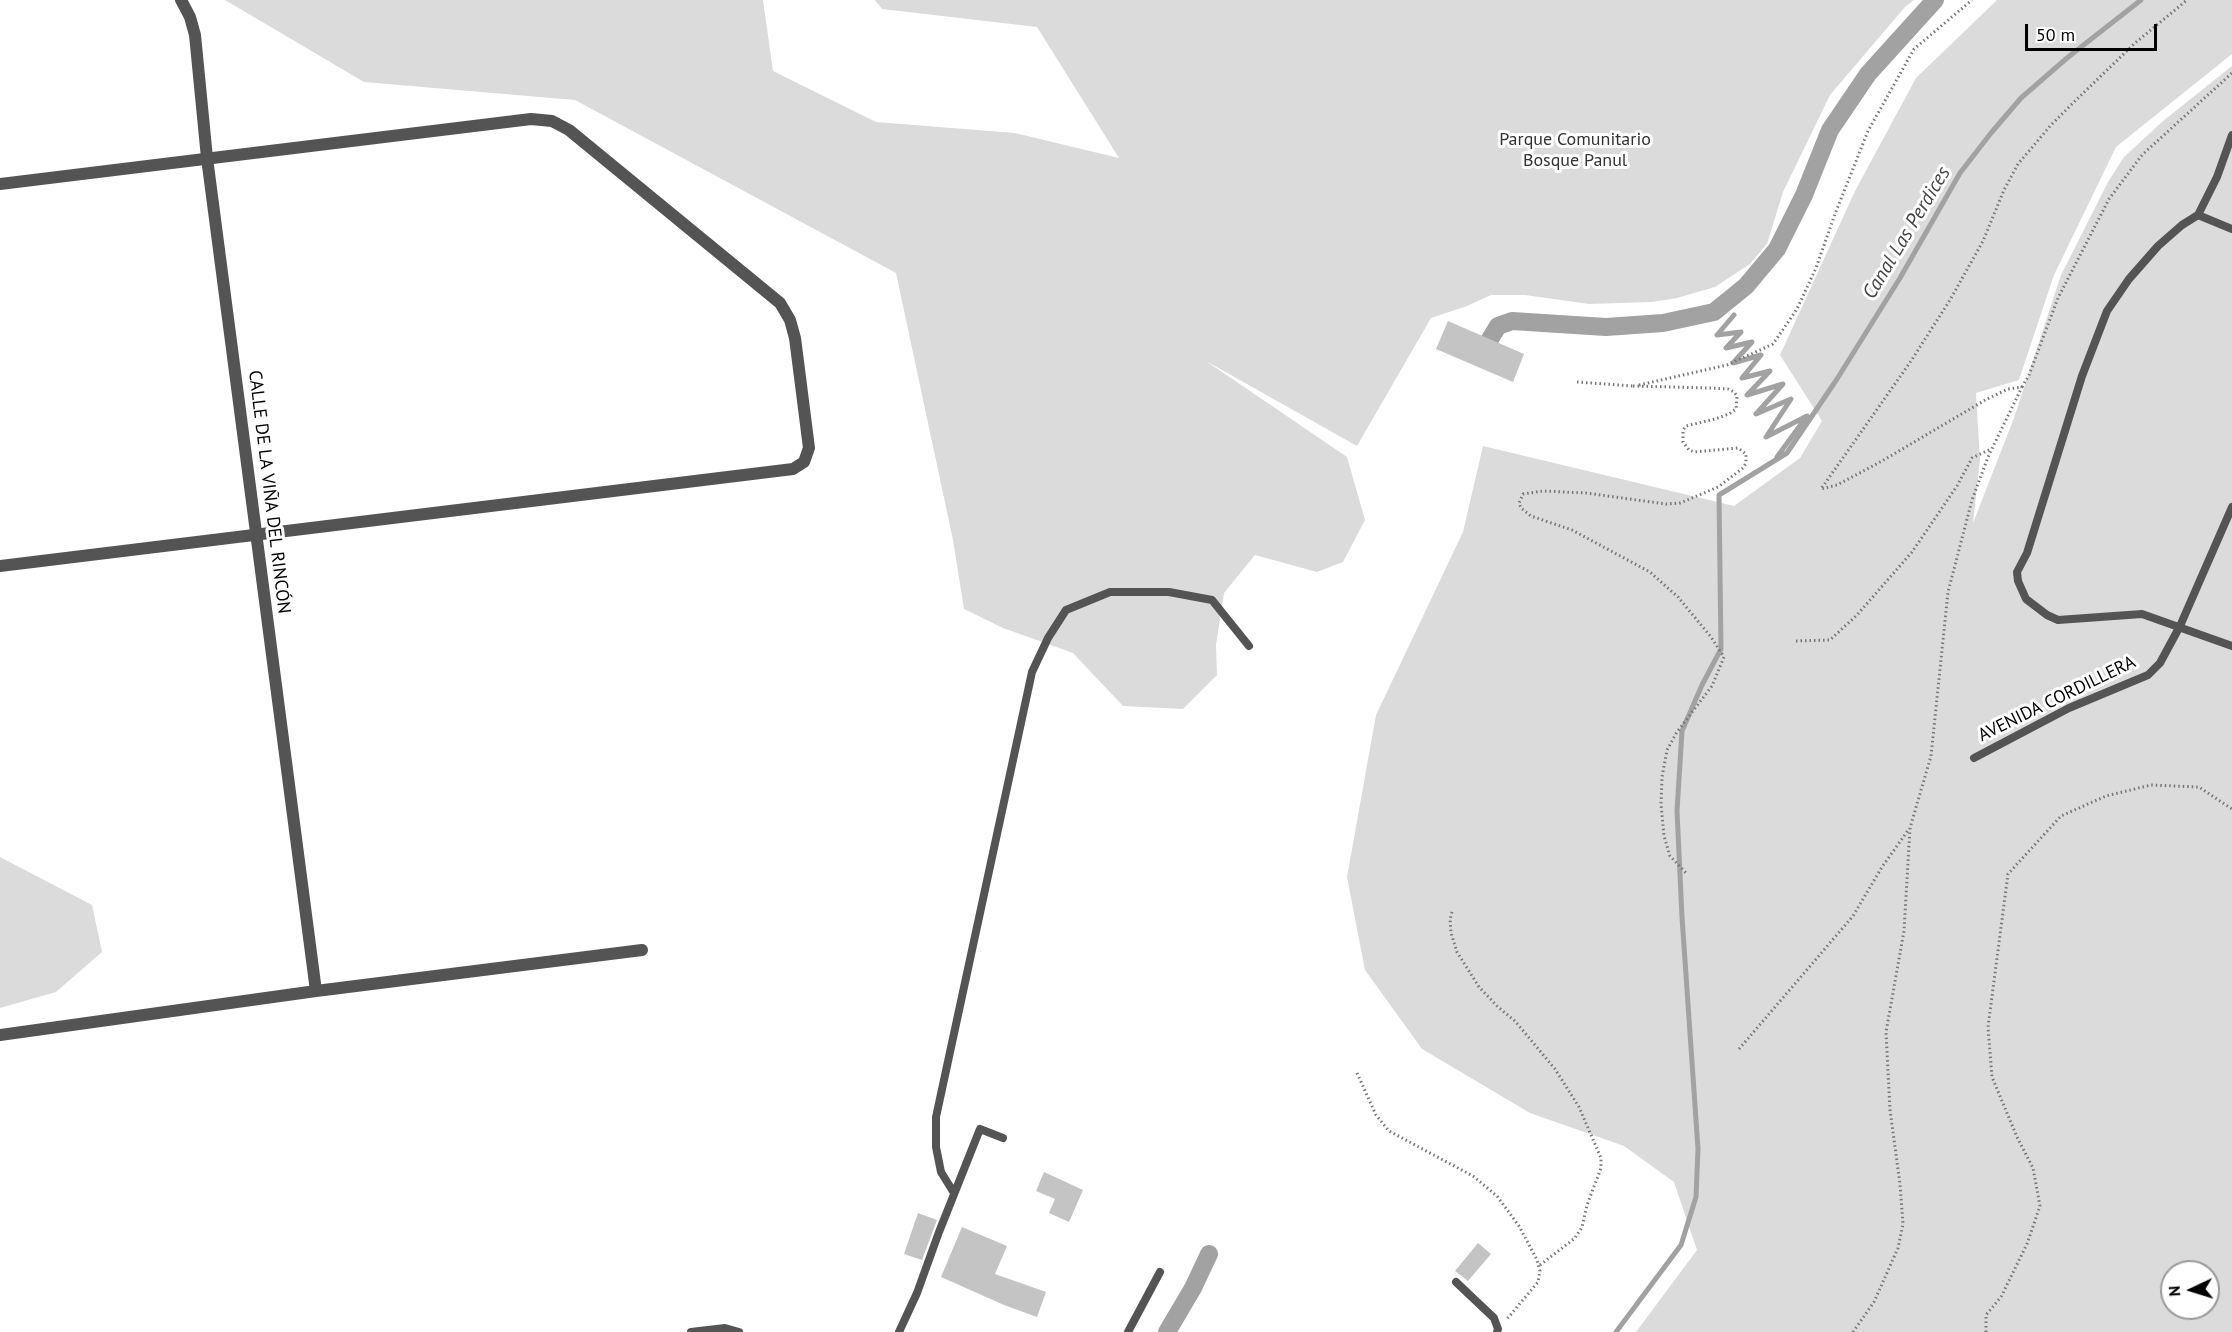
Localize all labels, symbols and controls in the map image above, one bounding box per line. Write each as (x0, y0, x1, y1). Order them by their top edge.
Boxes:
scale bar (2028, 12, 2160, 50)
text: 50 m (2036, 23, 2075, 46)
park label: Parque Comunitario Bosque Panul (1499, 129, 1651, 172)
water label: Canal Las Perdices (1858, 163, 1956, 303)
street label: CALLE DE LA VIÑA DEL RINCÓN (243, 369, 295, 615)
street label: AVENIDA CORDILLERA (1975, 651, 2139, 747)
north arrow (2160, 1260, 2220, 1320)
text: N (2164, 1285, 2184, 1297)

